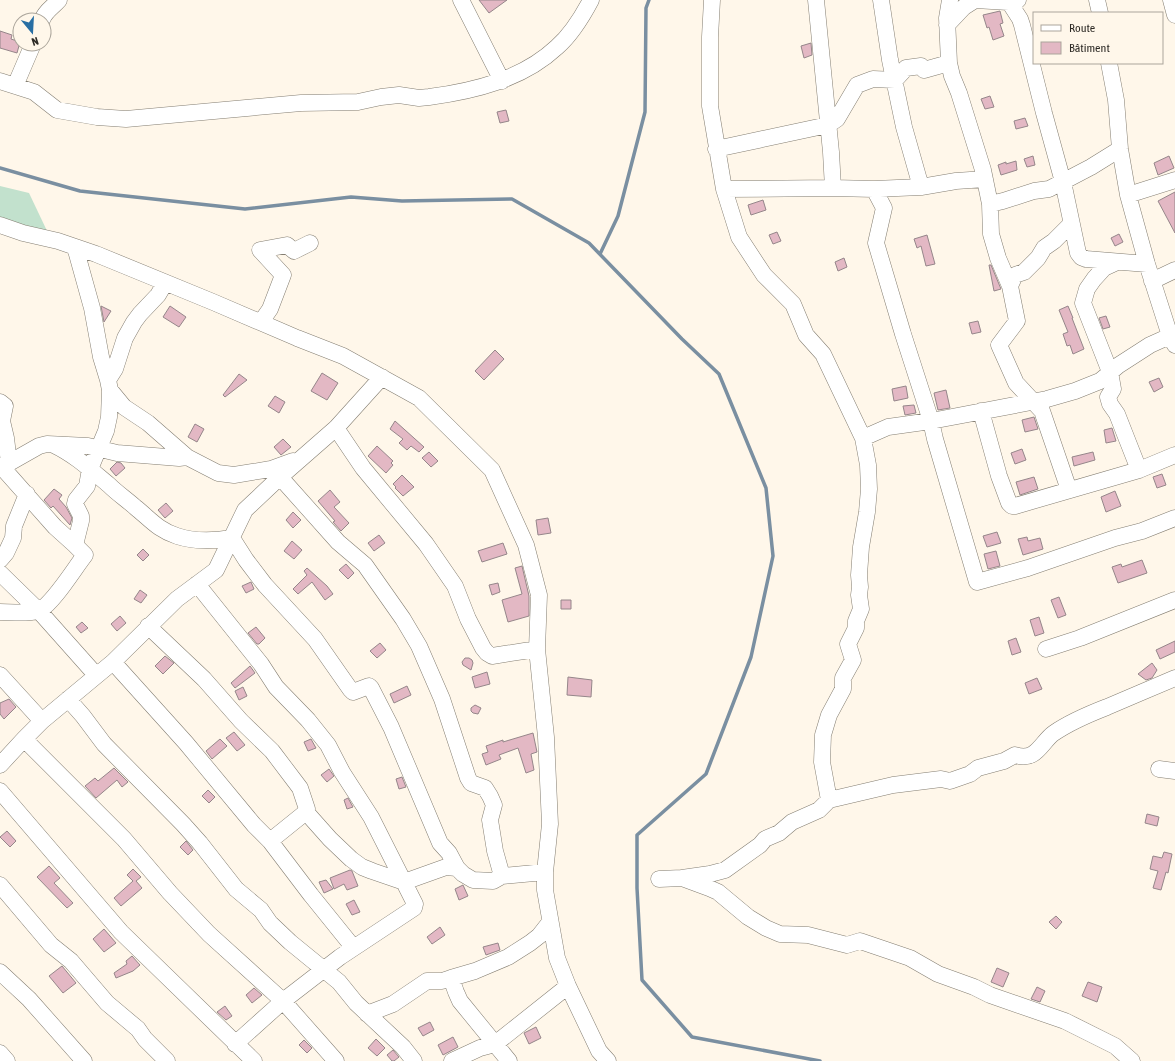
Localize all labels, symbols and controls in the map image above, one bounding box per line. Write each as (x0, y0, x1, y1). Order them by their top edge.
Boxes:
north arrow (12, 12, 52, 52)
legend (1033, 12, 1163, 64)
text: Route (1069, 21, 1095, 35)
text: N (30, 35, 40, 48)
text: Bâtiment (1069, 41, 1110, 55)

